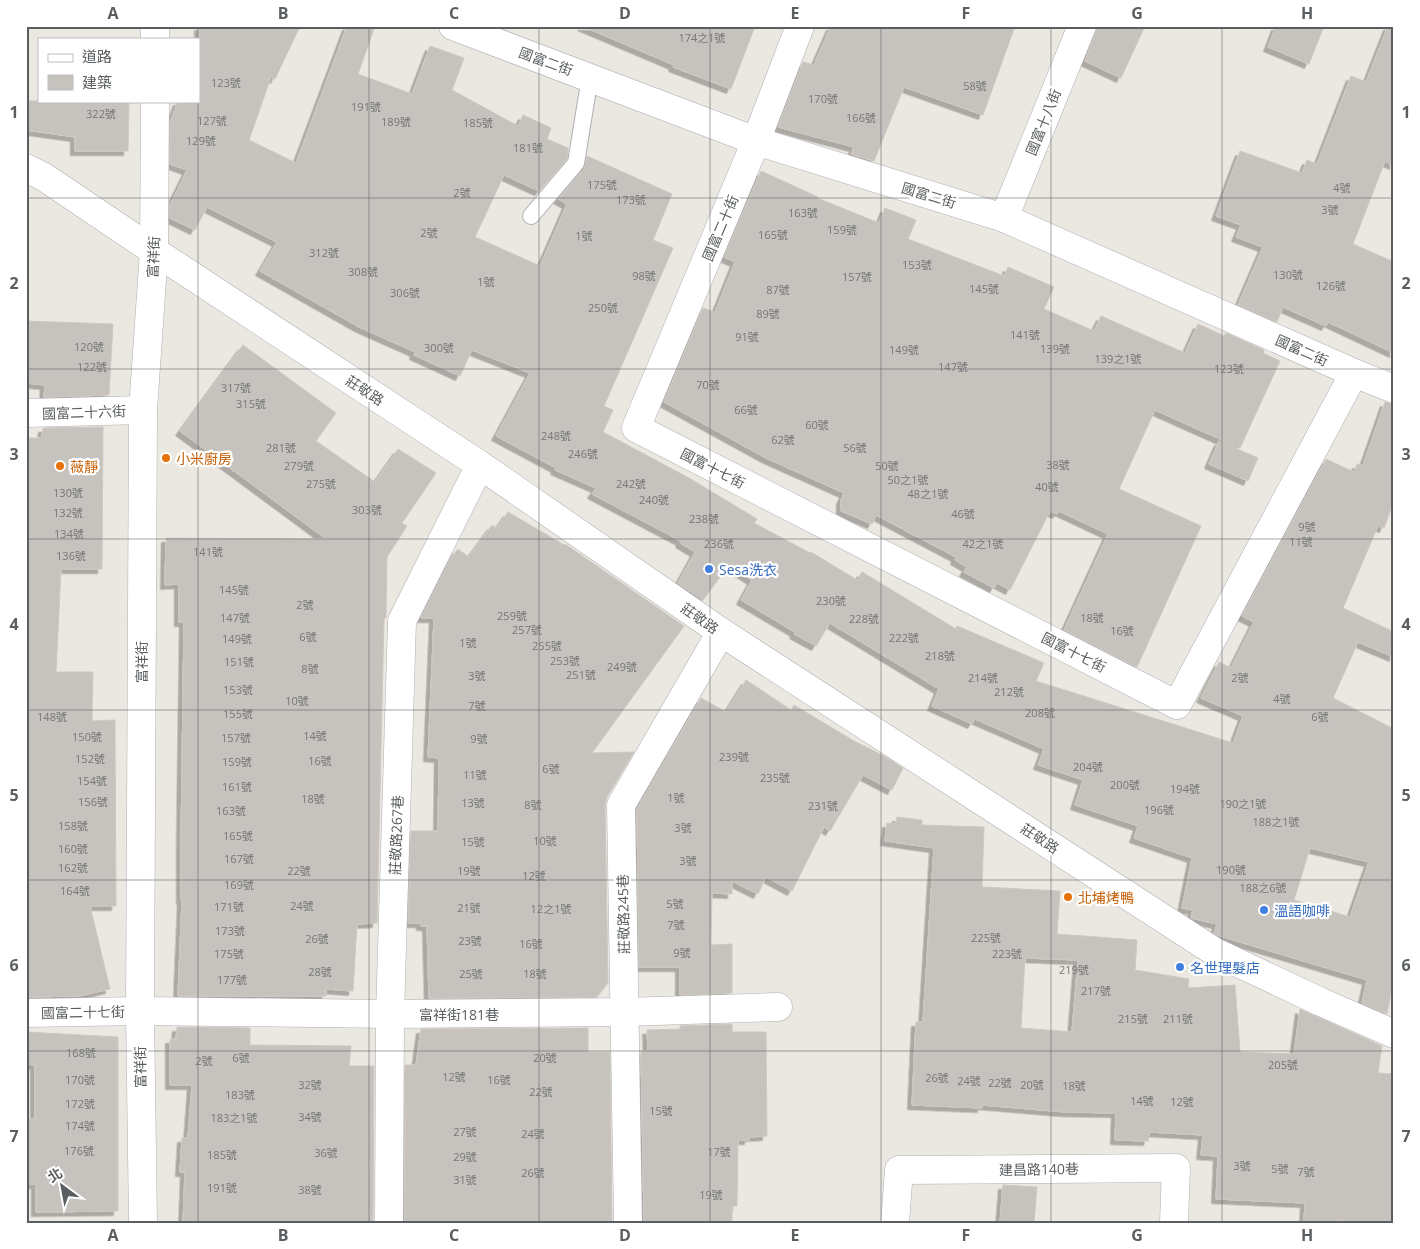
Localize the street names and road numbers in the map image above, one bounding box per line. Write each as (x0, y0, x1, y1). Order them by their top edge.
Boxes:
street label: 國富二街 (516, 42, 576, 80)
street label: 國富十八街 (1021, 86, 1065, 158)
street label: 國富二街 (899, 178, 959, 212)
street label: 國富二十街 (698, 192, 742, 264)
street label: 富祥街 (142, 236, 164, 278)
street label: 國富二街 (1273, 330, 1331, 370)
street label: 莊敬路 (342, 371, 388, 409)
street label: 國富二十六街 (42, 401, 126, 423)
street label: 國富十七街 (678, 444, 748, 492)
street label: 莊敬路 (677, 598, 723, 638)
street label: 國富十七街 (1039, 628, 1109, 676)
street label: 富祥街 (132, 641, 151, 683)
street label: 莊敬路267巷 (385, 795, 407, 875)
street label: 莊敬路 (1017, 819, 1063, 857)
street label: 莊敬路245巷 (613, 874, 633, 954)
street label: 國富二十七街 (41, 1002, 125, 1022)
street label: 富祥街181巷 (419, 1005, 499, 1024)
street label: 富祥街 (130, 1046, 150, 1088)
street label: 建昌路140巷 (999, 1159, 1079, 1179)

